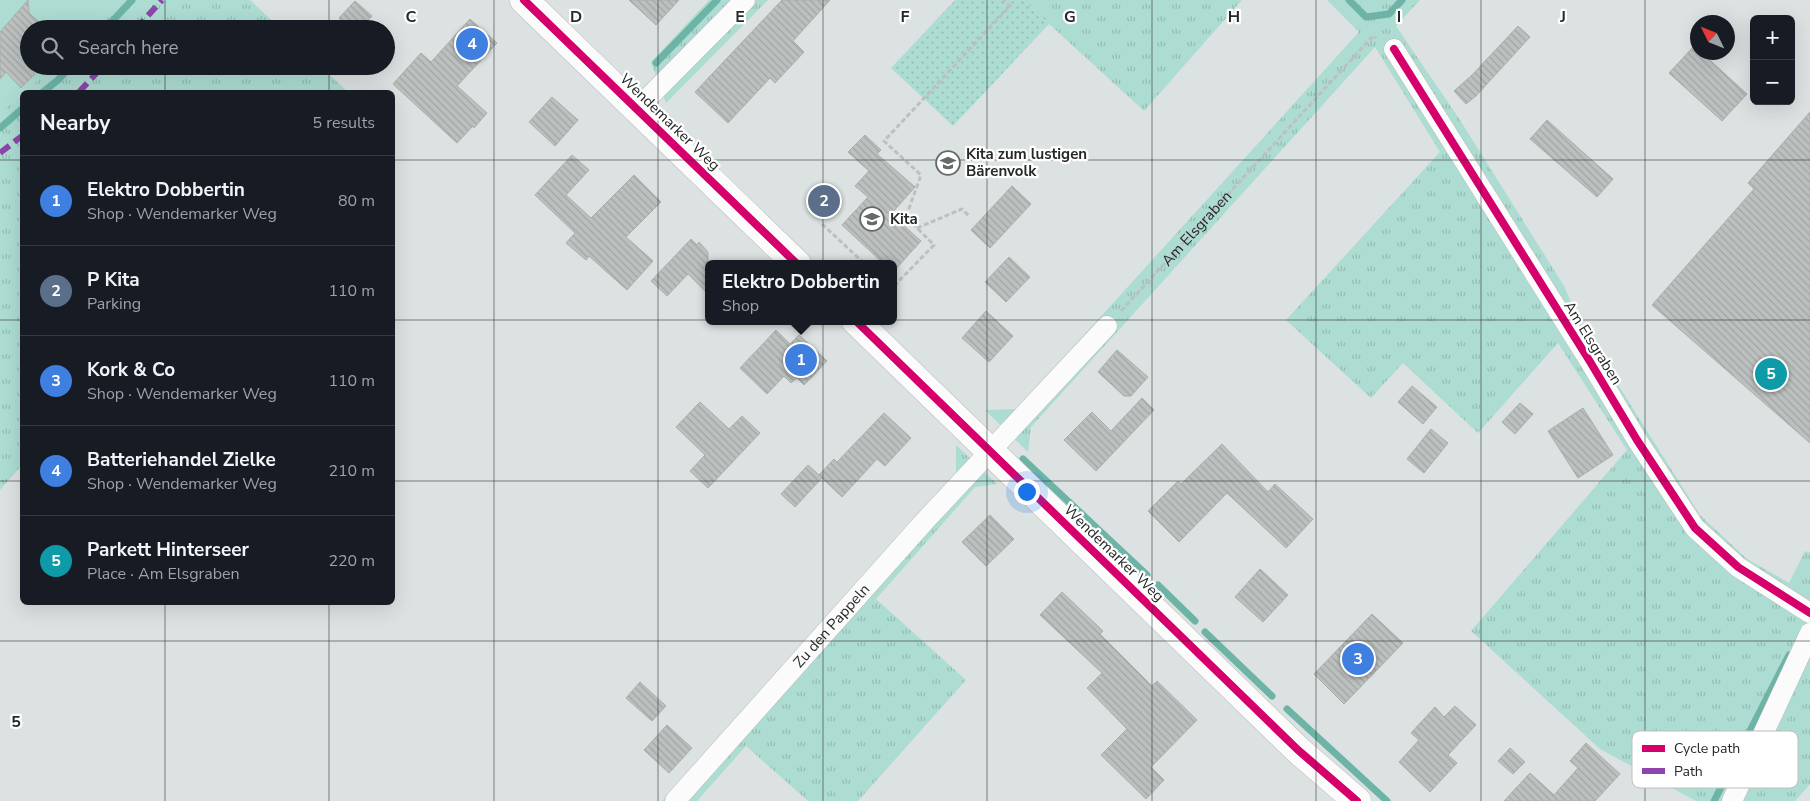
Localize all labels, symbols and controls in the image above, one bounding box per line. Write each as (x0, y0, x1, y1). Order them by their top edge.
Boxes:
text: C (406, 6, 417, 28)
text: D (570, 6, 582, 28)
text: E (735, 6, 745, 28)
text: F (901, 6, 910, 28)
text: G (1064, 6, 1076, 28)
text: H (1228, 6, 1240, 28)
text: I (1397, 6, 1401, 28)
text: J (1559, 6, 1566, 28)
north arrow (1690, 15, 1735, 60)
map controls (1750, 15, 1795, 105)
button: + (1750, 15, 1795, 60)
search box (20, 20, 395, 75)
pin: 4 (456, 25, 488, 63)
icon: search (38, 34, 66, 62)
text: Search here (78, 35, 179, 61)
button: − (1750, 60, 1795, 105)
street label: Wendemarker Weg (616, 69, 724, 175)
text: Nearby (40, 109, 110, 137)
text: 5 results (313, 112, 375, 134)
place label: Kita zum lustigen Bärenvolk (966, 144, 1087, 181)
school or university icon: Kita zum lustigen Bärenvolk (935, 150, 961, 176)
text: Elektro Dobbertin (87, 177, 245, 203)
pin: 2 (808, 182, 840, 220)
street label: Am Elsgraben (1157, 187, 1236, 270)
text: 1 (51, 190, 61, 212)
text: 80 m (338, 190, 375, 212)
text: Shop · Wendemarker Weg (87, 203, 277, 225)
school or university icon: Kita (859, 206, 885, 232)
place label: Kita (890, 209, 918, 229)
popup (705, 260, 897, 325)
text: P Kita (87, 267, 140, 293)
text: Elektro Dobbertin (722, 269, 880, 295)
text: 2 (51, 280, 61, 302)
text: 110 m (328, 280, 375, 302)
text: Parking (87, 293, 141, 315)
text: Shop (722, 295, 759, 317)
street label: Am Elsgraben (1559, 297, 1627, 389)
pin: 1 (785, 341, 817, 379)
pin: 5 (1755, 355, 1787, 393)
text: Kork & Co (87, 357, 175, 383)
text: 3 (51, 370, 61, 392)
text: 110 m (328, 370, 375, 392)
text: Shop · Wendemarker Weg (87, 383, 277, 405)
text: Batteriehandel Zielke (87, 447, 276, 473)
text: 4 (51, 460, 61, 482)
text: 210 m (328, 460, 375, 482)
text: Shop · Wendemarker Weg (87, 473, 277, 495)
your location (1014, 479, 1040, 505)
street label: Wendemarker Weg (1060, 500, 1168, 606)
text: Parkett Hinterseer (87, 537, 249, 563)
text: 5 (51, 550, 61, 572)
text: 220 m (328, 550, 375, 572)
text: Place · Am Elsgraben (87, 563, 240, 585)
street label: Zu den Pappeln (789, 580, 874, 672)
pin: 3 (1342, 640, 1374, 678)
text: 5 (11, 711, 21, 733)
legend (1632, 731, 1798, 788)
text: Cycle path (1674, 739, 1740, 758)
text: Path (1674, 762, 1703, 781)

